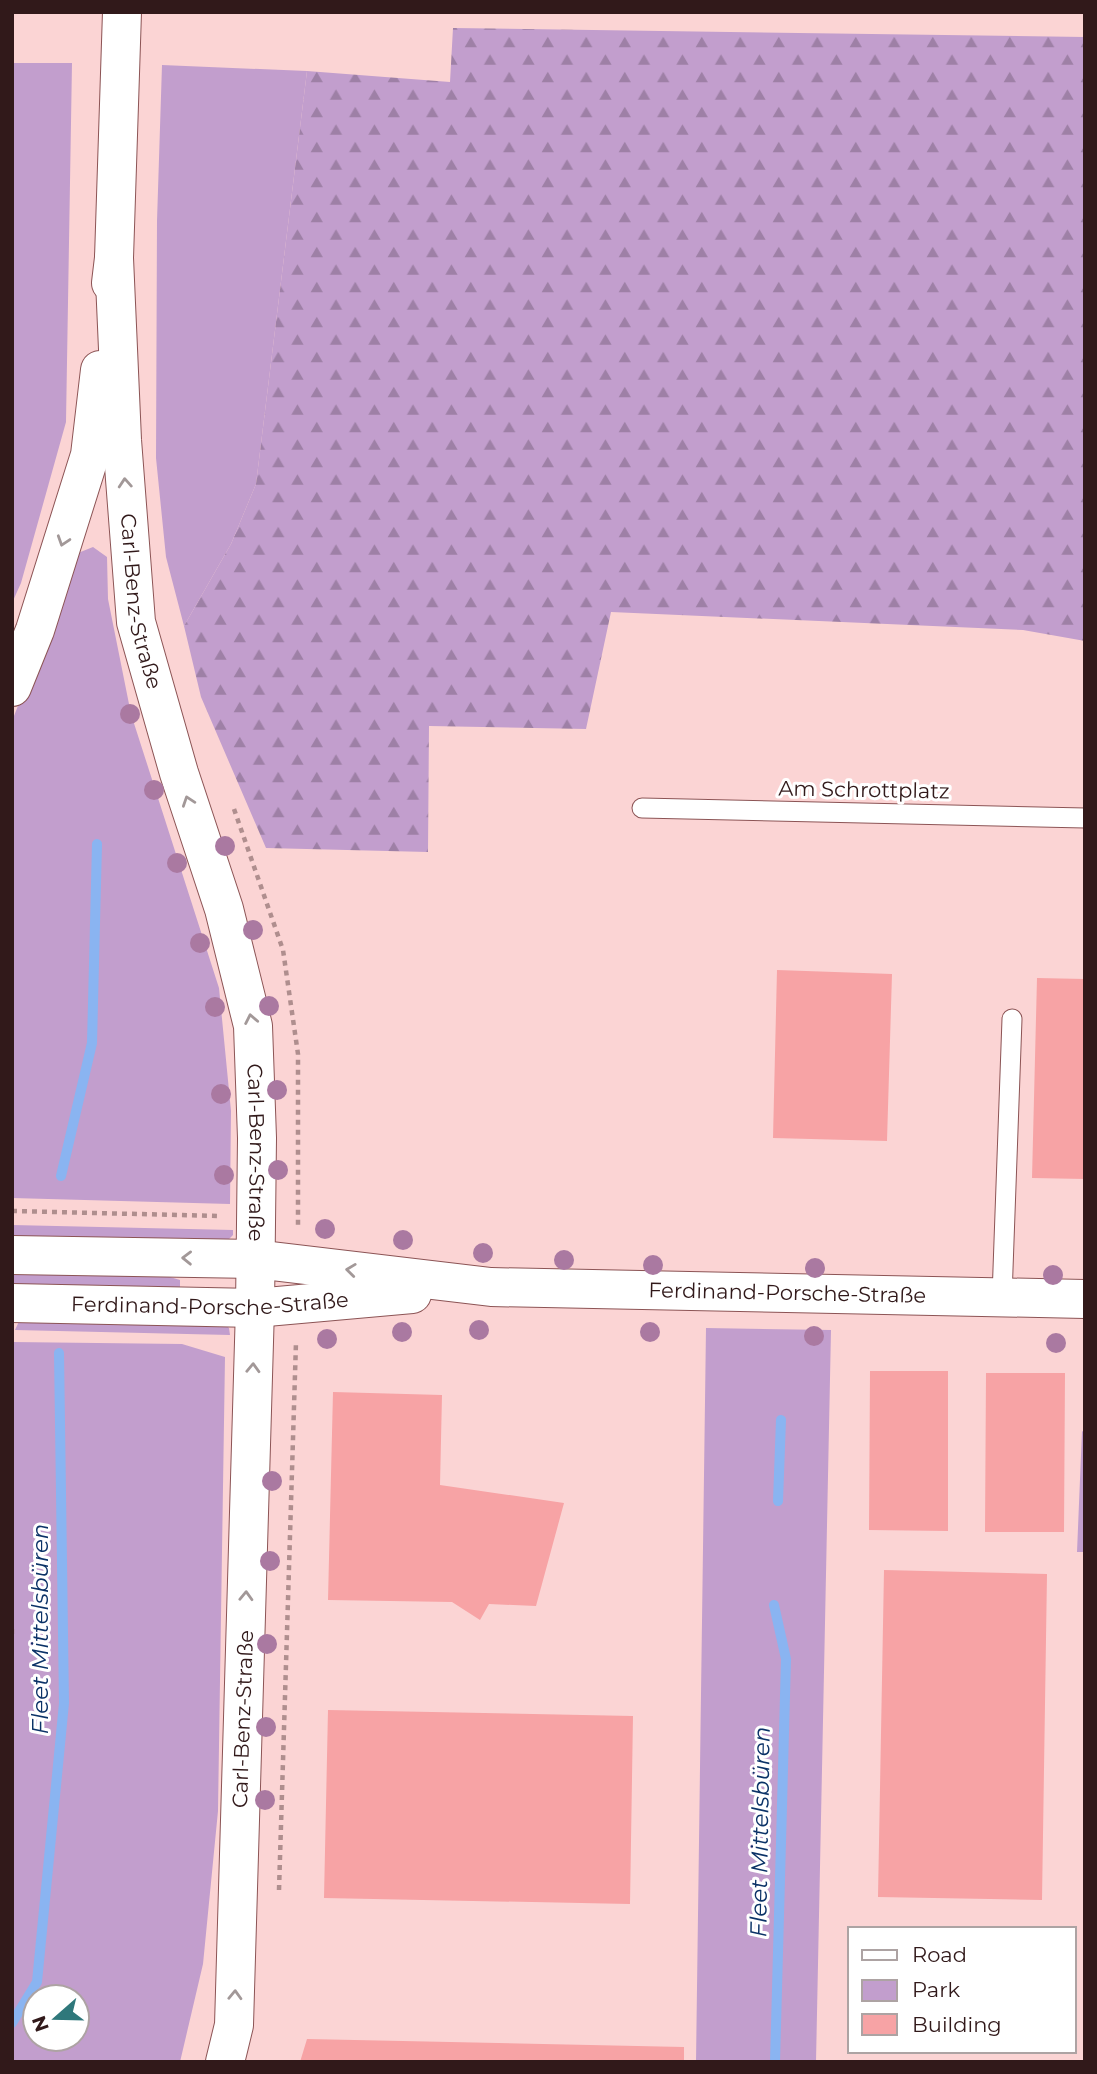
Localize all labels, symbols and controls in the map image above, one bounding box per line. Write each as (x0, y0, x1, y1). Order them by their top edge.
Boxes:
one-way arrow (118, 478, 133, 489)
street label: Carl-Benz-Straße (116, 513, 167, 692)
one-way arrow (57, 535, 71, 547)
street label: Am Schrottplatz (778, 776, 950, 803)
one-way arrow (182, 795, 196, 808)
one-way arrow (245, 1013, 260, 1025)
street label: Carl-Benz-Straße (242, 1063, 270, 1242)
one-way arrow (181, 1250, 192, 1266)
one-way arrow (345, 1263, 356, 1278)
street label: Ferdinand-Porsche-Straße (648, 1277, 926, 1308)
street label: Ferdinand-Porsche-Straße (71, 1287, 350, 1320)
one-way arrow (245, 1363, 261, 1373)
water label: Fleet Mittelsbüren (26, 1524, 54, 1734)
one-way arrow (239, 1590, 254, 1601)
street label: Carl-Benz-Straße (227, 1630, 258, 1808)
water label: Fleet Mittelsbüren (744, 1726, 776, 1938)
legend (848, 1927, 1076, 2053)
text: Road (912, 1942, 967, 1967)
text: Park (912, 1977, 960, 2002)
north arrow (21, 1983, 91, 2053)
one-way arrow (227, 1989, 242, 2000)
text: N (27, 2012, 54, 2035)
text: Building (912, 2012, 1002, 2037)

